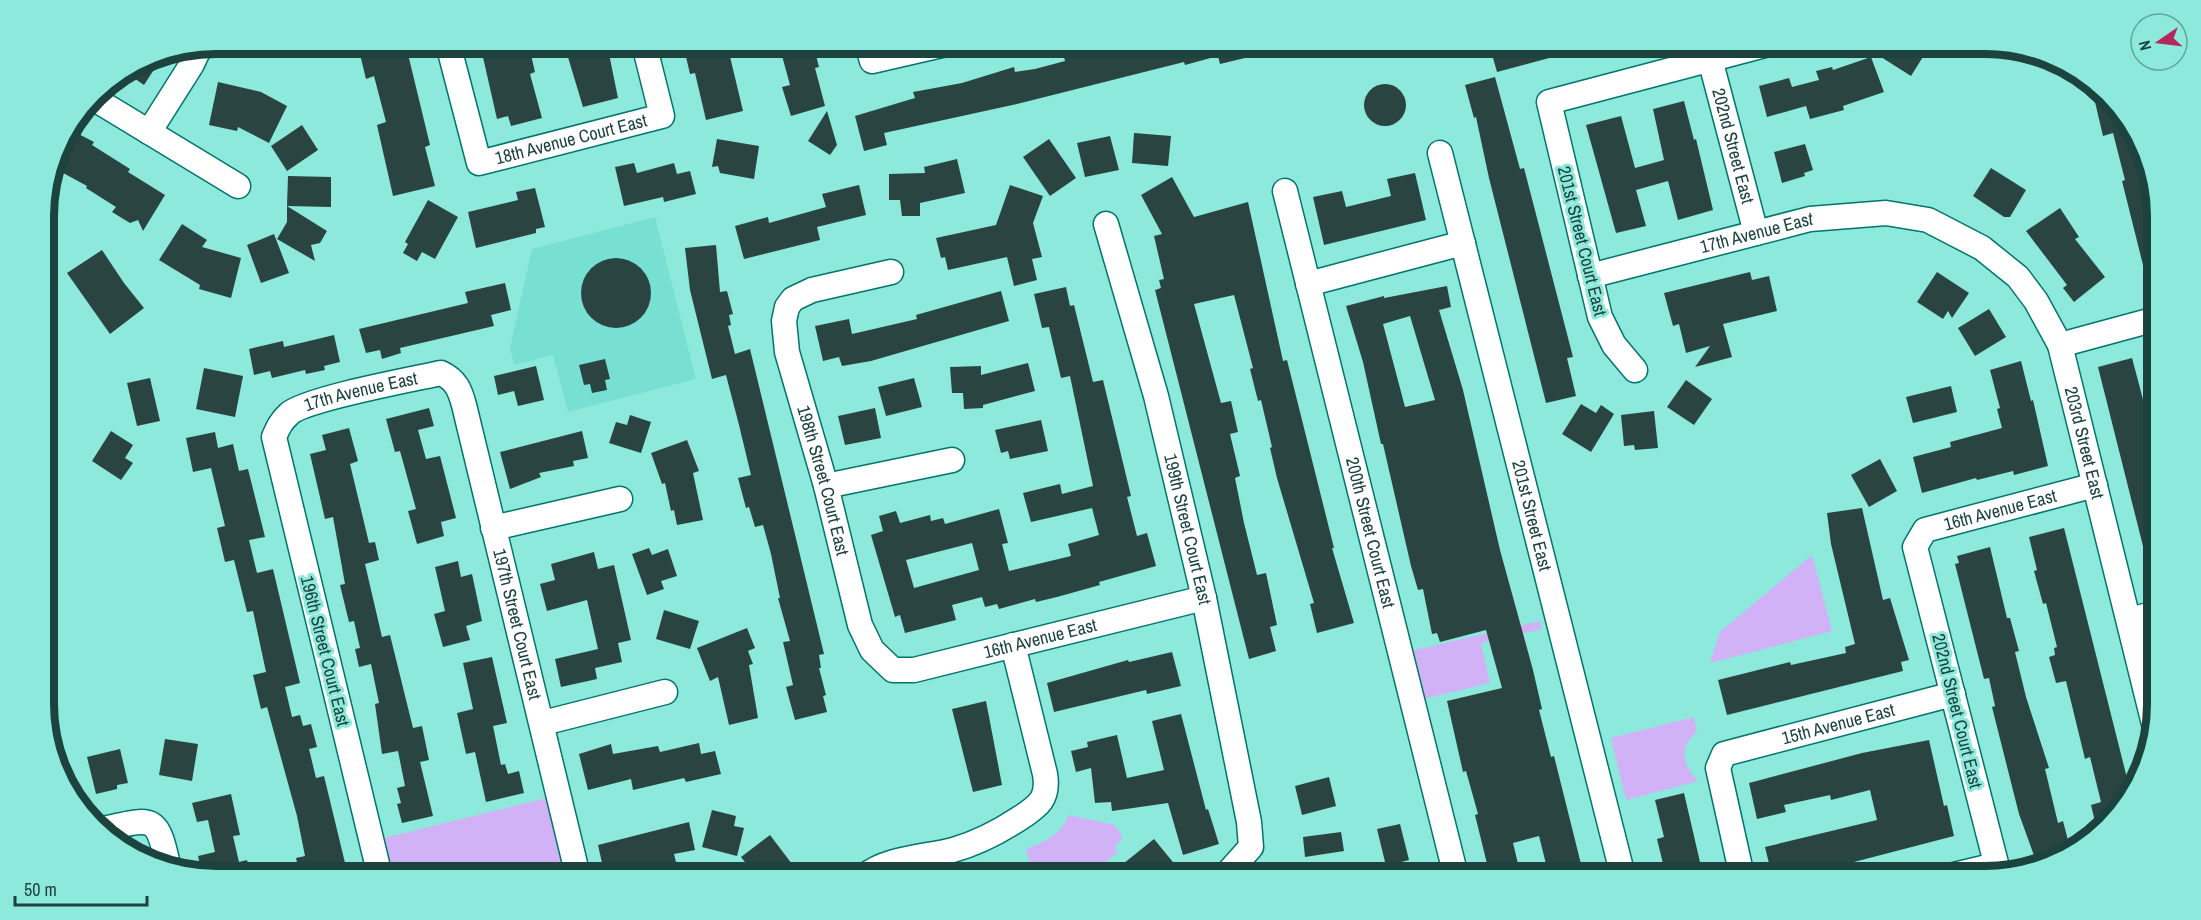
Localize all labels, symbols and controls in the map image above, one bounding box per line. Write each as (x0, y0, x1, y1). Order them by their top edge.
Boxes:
north arrow (2129, 12, 2189, 72)
text: N (2133, 38, 2156, 53)
street label: 202nd Street East (1706, 85, 1761, 206)
street label: 18th Avenue Court East (492, 107, 650, 170)
street label: 201st Street Court East (1552, 163, 1613, 318)
street label: 17th Avenue East (1697, 206, 1813, 259)
street label: 17th Avenue East (300, 365, 419, 417)
street label: 203rd Street East (2059, 384, 2111, 501)
street label: 198th Street Court East (791, 402, 856, 558)
street label: 199th Street Court East (1158, 451, 1218, 607)
street label: 200th Street Court East (1340, 454, 1402, 610)
street label: 201st Street East (1506, 457, 1558, 573)
street label: 16th Avenue East (1941, 483, 2059, 537)
street label: 197th Street Court East (487, 546, 548, 702)
street label: 196th Street Court East (295, 573, 356, 729)
street label: 16th Avenue East (981, 612, 1099, 664)
street label: 202nd Street Court East (1926, 631, 1989, 791)
street label: 15th Avenue East (1779, 697, 1897, 750)
scale bar (15, 869, 147, 907)
text: 50 m (24, 877, 57, 902)

